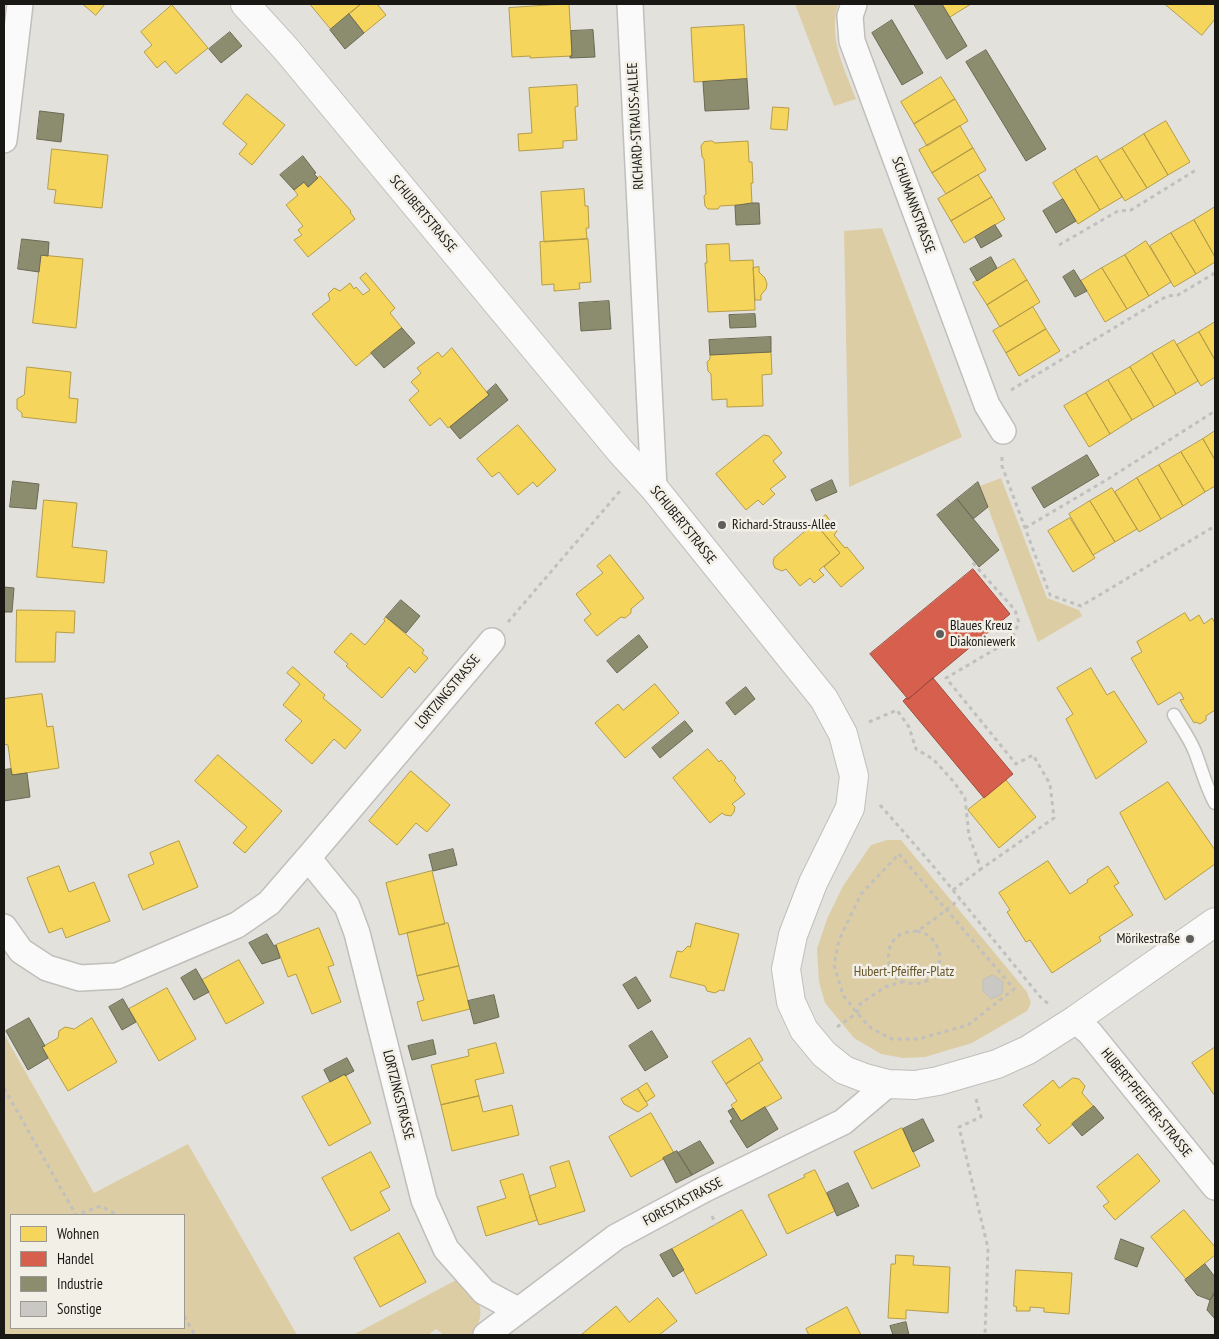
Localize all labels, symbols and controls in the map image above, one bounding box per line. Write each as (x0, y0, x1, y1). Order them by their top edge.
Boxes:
street label: RICHARD-STRAUSS-ALLEE (624, 62, 648, 190)
street label: SCHUMANNSTRASSE (888, 155, 938, 255)
street label: SCHUBERTSTRASSE (386, 172, 460, 256)
street label: SCHUBERTSTRASSE (646, 483, 720, 567)
place label: Richard-Strauss-Allee (732, 517, 836, 533)
marker: Richard-Strauss-Allee (716, 519, 728, 531)
place label: Blaues Kreuz Diakoniewerk (950, 618, 1015, 650)
marker: Blaues Kreuz Diakoniewerk (934, 628, 946, 640)
street label: LORTZINGSTRASSE (412, 651, 484, 733)
place label: Mörikestraße (1116, 931, 1180, 947)
marker: Mörikestraße (1184, 933, 1196, 945)
park label: Hubert-Pfeiffer-Platz (854, 964, 954, 980)
street label: HUBERT-PFEIFFER-STRASSE (1097, 1045, 1195, 1161)
street label: LORTZINGSTRASSE (379, 1048, 417, 1142)
street label: FORESTASTRASSE (640, 1174, 726, 1230)
legend (10, 1214, 185, 1329)
text: Wohnen (57, 1224, 99, 1243)
text: Handel (57, 1249, 94, 1268)
text: Industrie (57, 1274, 103, 1293)
text: Sonstige (57, 1299, 102, 1318)

